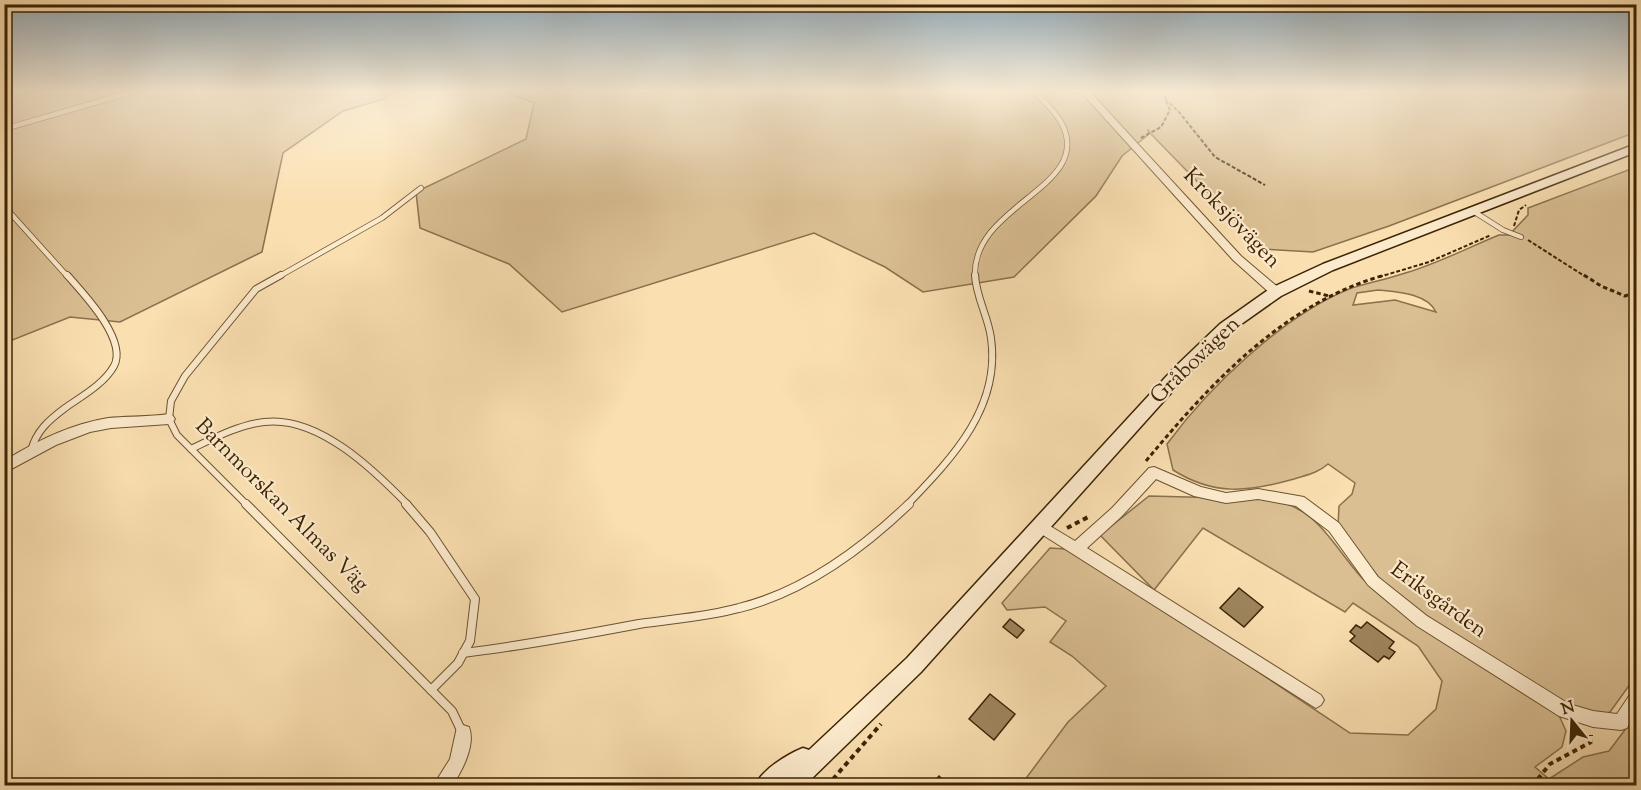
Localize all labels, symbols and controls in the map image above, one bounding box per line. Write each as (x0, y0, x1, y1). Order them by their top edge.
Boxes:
street label: Kroksjövägen (1175, 161, 1287, 277)
street label: Gråbovägen (1144, 310, 1248, 412)
street label: Barnmorskan Almas Väg (187, 412, 375, 600)
street label: Eriksgården (1383, 555, 1493, 647)
north arrow (1542, 691, 1602, 751)
text: N (1559, 696, 1578, 722)

